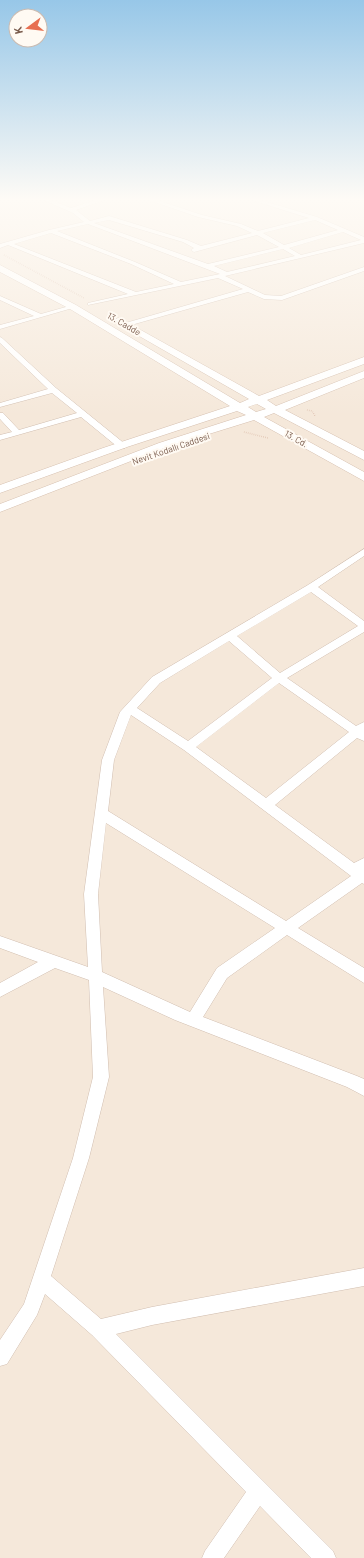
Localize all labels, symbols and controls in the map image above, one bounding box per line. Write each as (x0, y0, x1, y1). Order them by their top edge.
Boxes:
north arrow (8, 8, 48, 48)
text: K (11, 26, 25, 36)
street label: 13. Cadde (106, 310, 143, 338)
street label: 13. Cd. (283, 428, 310, 449)
street label: Nevit Kodallı Caddesi (131, 430, 211, 467)

